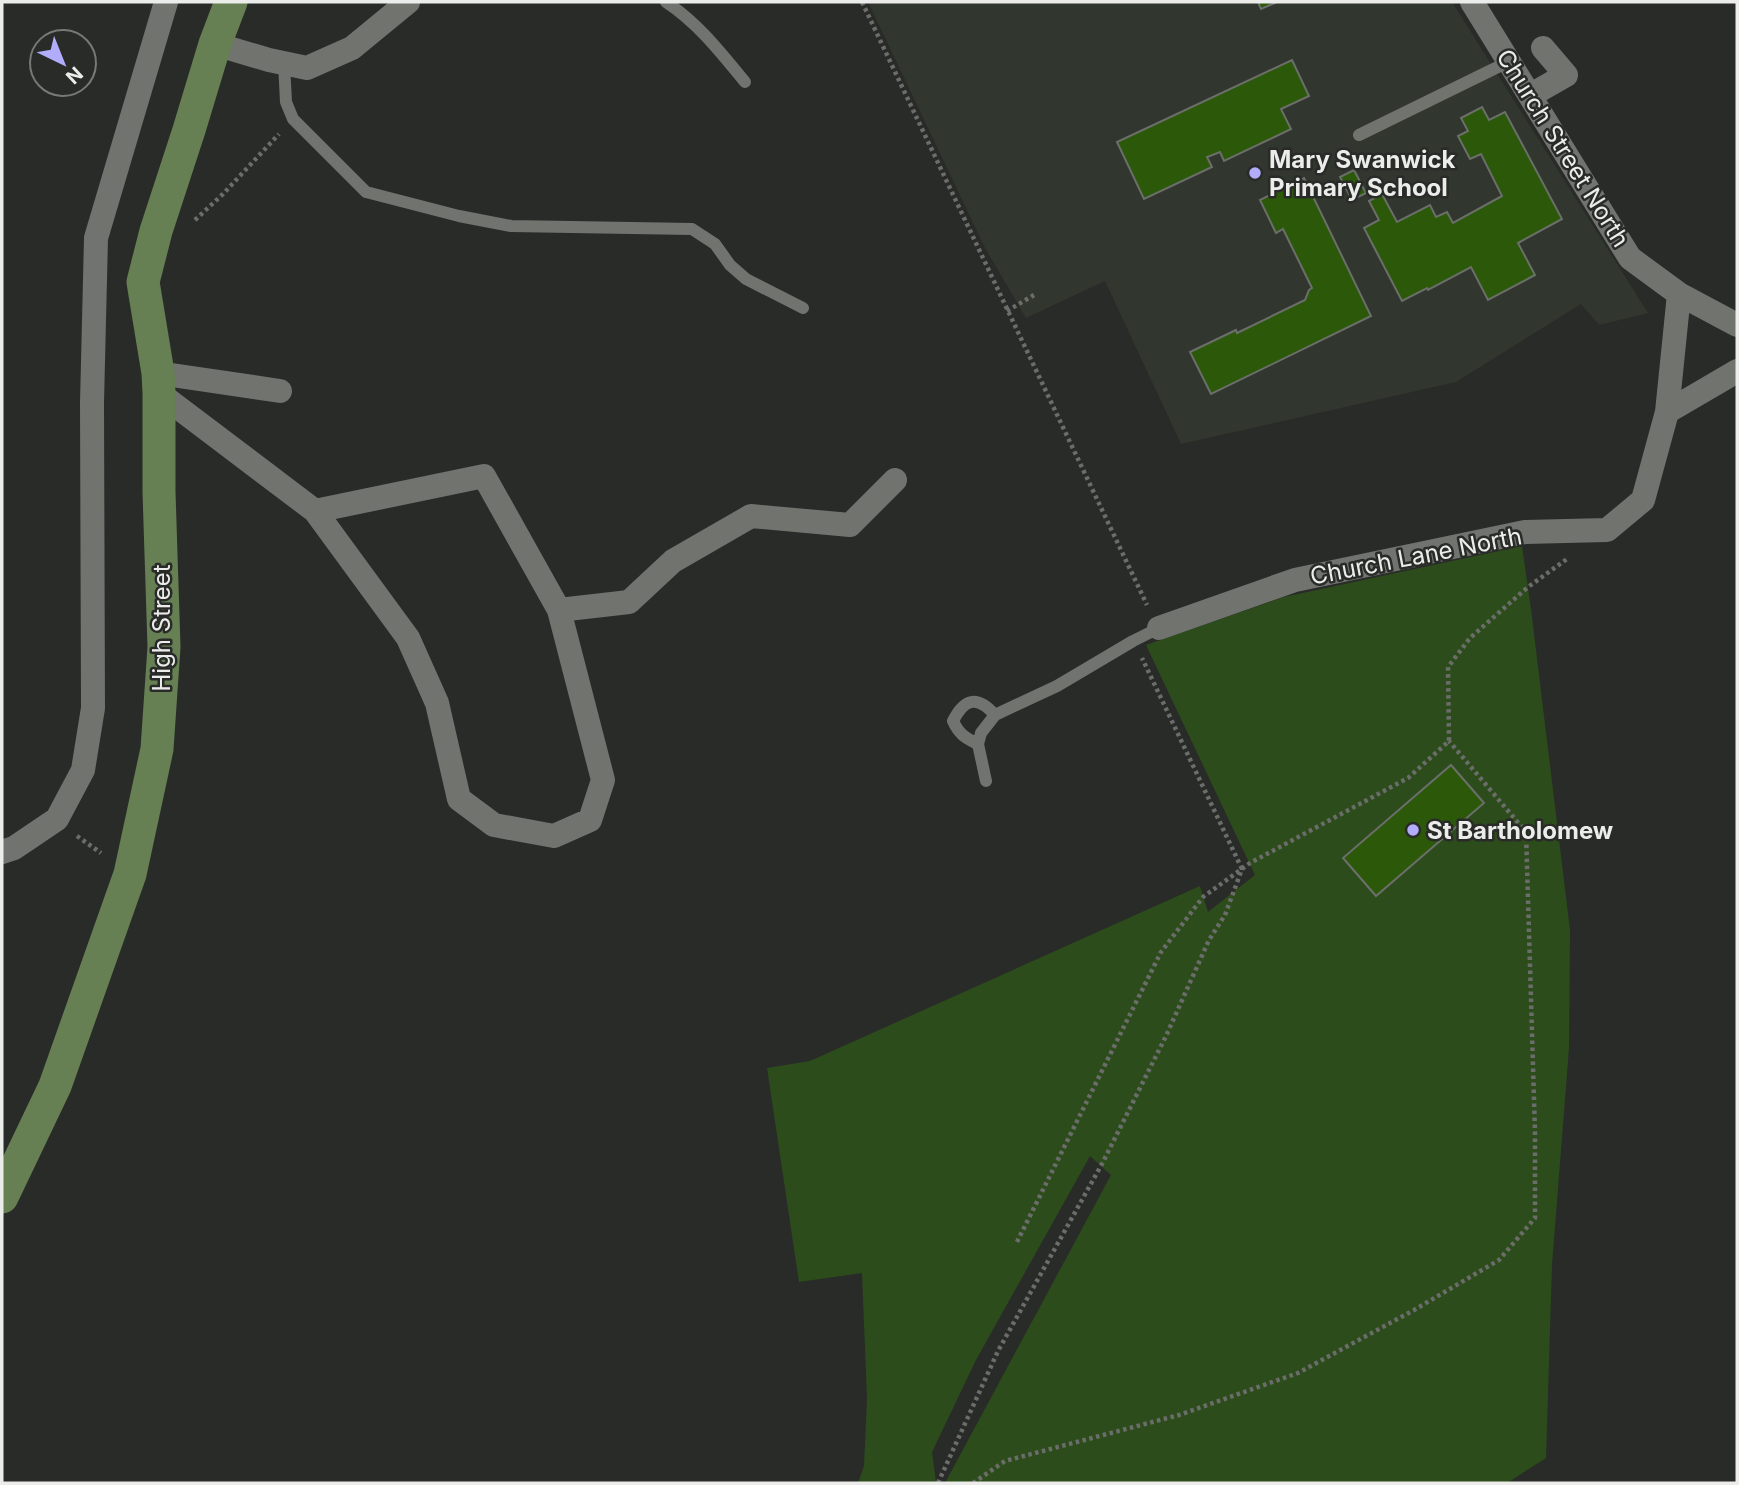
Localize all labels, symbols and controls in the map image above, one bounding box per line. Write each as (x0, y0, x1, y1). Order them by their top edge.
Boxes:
north arrow (28, 28, 98, 98)
street label: Church Street North (1490, 44, 1636, 252)
text: N (61, 62, 87, 88)
place label: Mary Swanwick Primary School (1269, 145, 1456, 202)
marker: Mary Swanwick Primary School (1247, 165, 1263, 181)
street label: Church Lane North (1308, 521, 1524, 591)
street label: High Street (147, 564, 176, 692)
place label: St Bartholomew (1427, 816, 1614, 845)
marker: St Bartholomew (1405, 822, 1421, 838)

